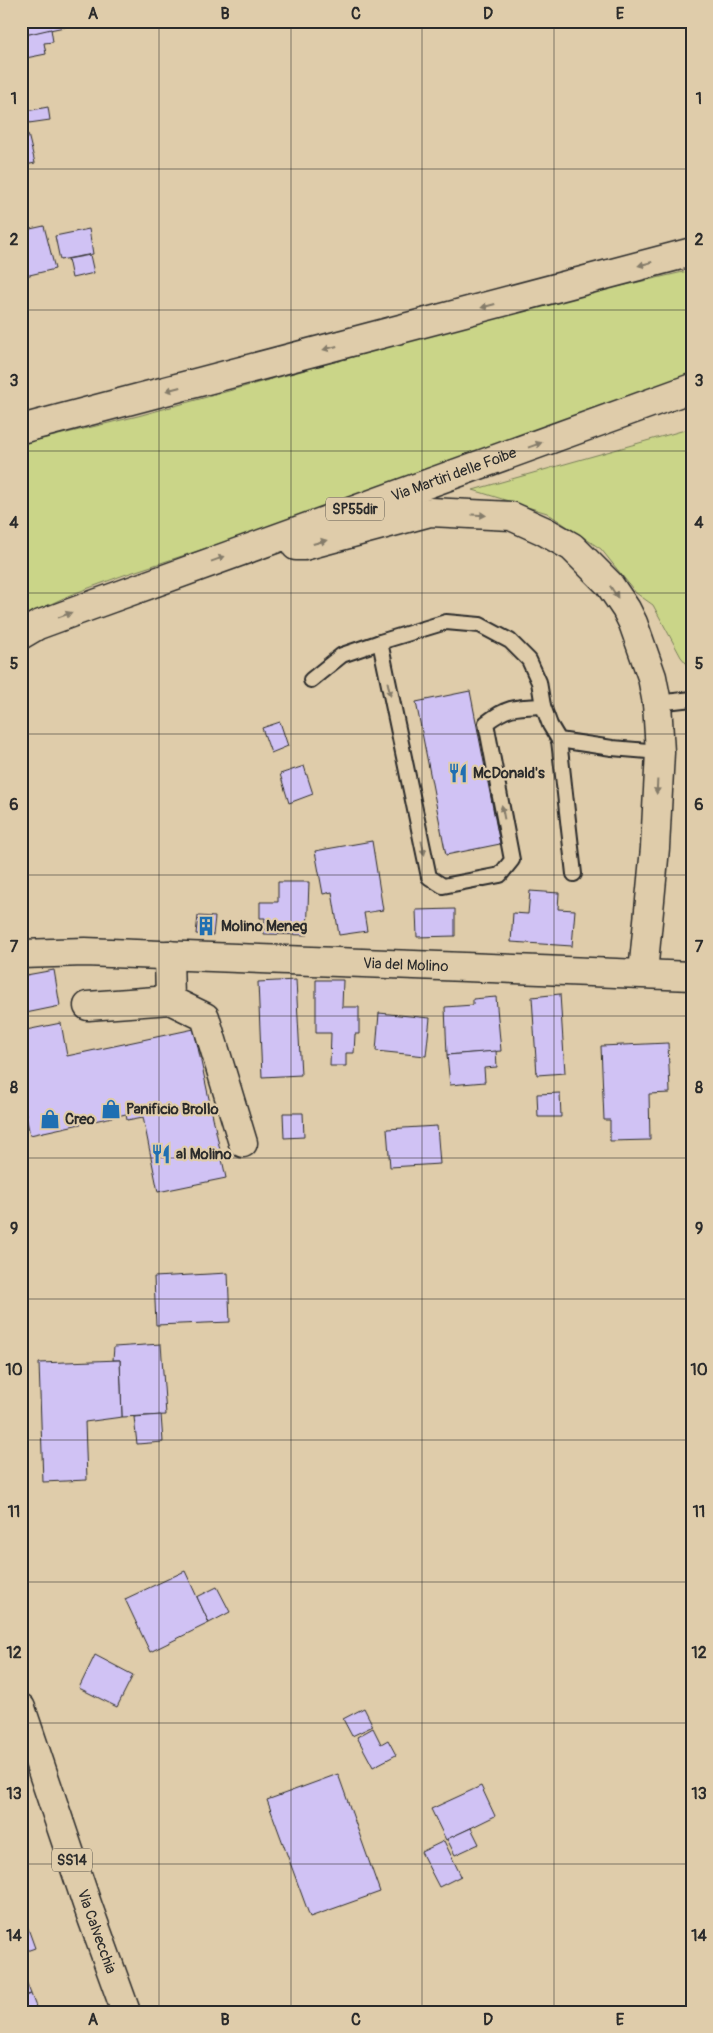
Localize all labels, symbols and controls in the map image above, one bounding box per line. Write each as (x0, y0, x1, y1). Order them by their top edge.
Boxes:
text: A (88, 4, 99, 24)
text: B (220, 4, 230, 24)
text: C (351, 4, 361, 24)
text: D (483, 4, 493, 24)
text: E (616, 4, 625, 24)
text: 1 (11, 89, 17, 109)
text: 1 (696, 89, 702, 109)
text: 2 (10, 230, 19, 250)
text: 2 (695, 230, 704, 250)
one-way arrow (637, 260, 652, 268)
one-way arrow (480, 302, 495, 310)
one-way arrow (323, 344, 338, 352)
text: 3 (10, 371, 19, 391)
text: 3 (695, 371, 704, 391)
one-way arrow (166, 385, 181, 393)
one-way arrow (528, 441, 543, 448)
street label: Via Martiri delle Foibe (389, 443, 520, 506)
road number: SP55dir (326, 498, 384, 520)
one-way arrow (471, 511, 487, 519)
text: 4 (9, 513, 19, 533)
text: 4 (694, 513, 704, 533)
one-way arrow (313, 537, 328, 545)
one-way arrow (211, 555, 226, 563)
one-way arrow (610, 585, 619, 598)
one-way arrow (58, 611, 73, 618)
text: 5 (10, 654, 19, 674)
text: 5 (695, 654, 704, 674)
one-way arrow (386, 682, 394, 698)
restaurant icon: McDonald's (447, 762, 469, 784)
place label: McDonald's (473, 764, 545, 783)
one-way arrow (653, 779, 661, 795)
text: 6 (9, 795, 19, 815)
text: 6 (694, 795, 704, 815)
one-way arrow (498, 804, 506, 820)
one-way arrow (419, 841, 427, 857)
building icon: Molino Meneg (195, 915, 217, 937)
place label: Molino Meneg (221, 917, 308, 936)
text: 7 (10, 937, 19, 957)
text: 7 (695, 937, 704, 957)
street label: Via del Molino (363, 954, 449, 976)
text: 8 (10, 1078, 18, 1098)
text: 8 (695, 1078, 703, 1098)
shop icon: Panificio Brollo (100, 1098, 122, 1120)
place label: Panificio Brollo (126, 1100, 219, 1119)
shop icon: Creo (39, 1108, 61, 1130)
place label: Creo (65, 1110, 95, 1129)
restaurant icon: al Molino (150, 1143, 172, 1165)
place label: al Molino (176, 1145, 232, 1164)
text: 9 (10, 1219, 18, 1239)
text: 9 (695, 1219, 703, 1239)
text: 10 (5, 1360, 23, 1380)
text: 10 (690, 1360, 708, 1380)
text: 11 (8, 1502, 20, 1522)
text: 11 (693, 1502, 705, 1522)
text: 12 (6, 1643, 22, 1663)
text: 12 (691, 1643, 707, 1663)
text: 13 (6, 1784, 22, 1804)
text: 13 (691, 1784, 707, 1804)
road number: SS14 (52, 1848, 92, 1872)
street label: Via Calvecchia (73, 1887, 120, 1976)
text: 14 (6, 1926, 22, 1946)
text: 14 (691, 1926, 707, 1946)
text: A (88, 2010, 99, 2030)
text: B (220, 2010, 230, 2030)
text: C (351, 2010, 361, 2030)
text: D (483, 2010, 493, 2030)
text: E (616, 2010, 625, 2030)

